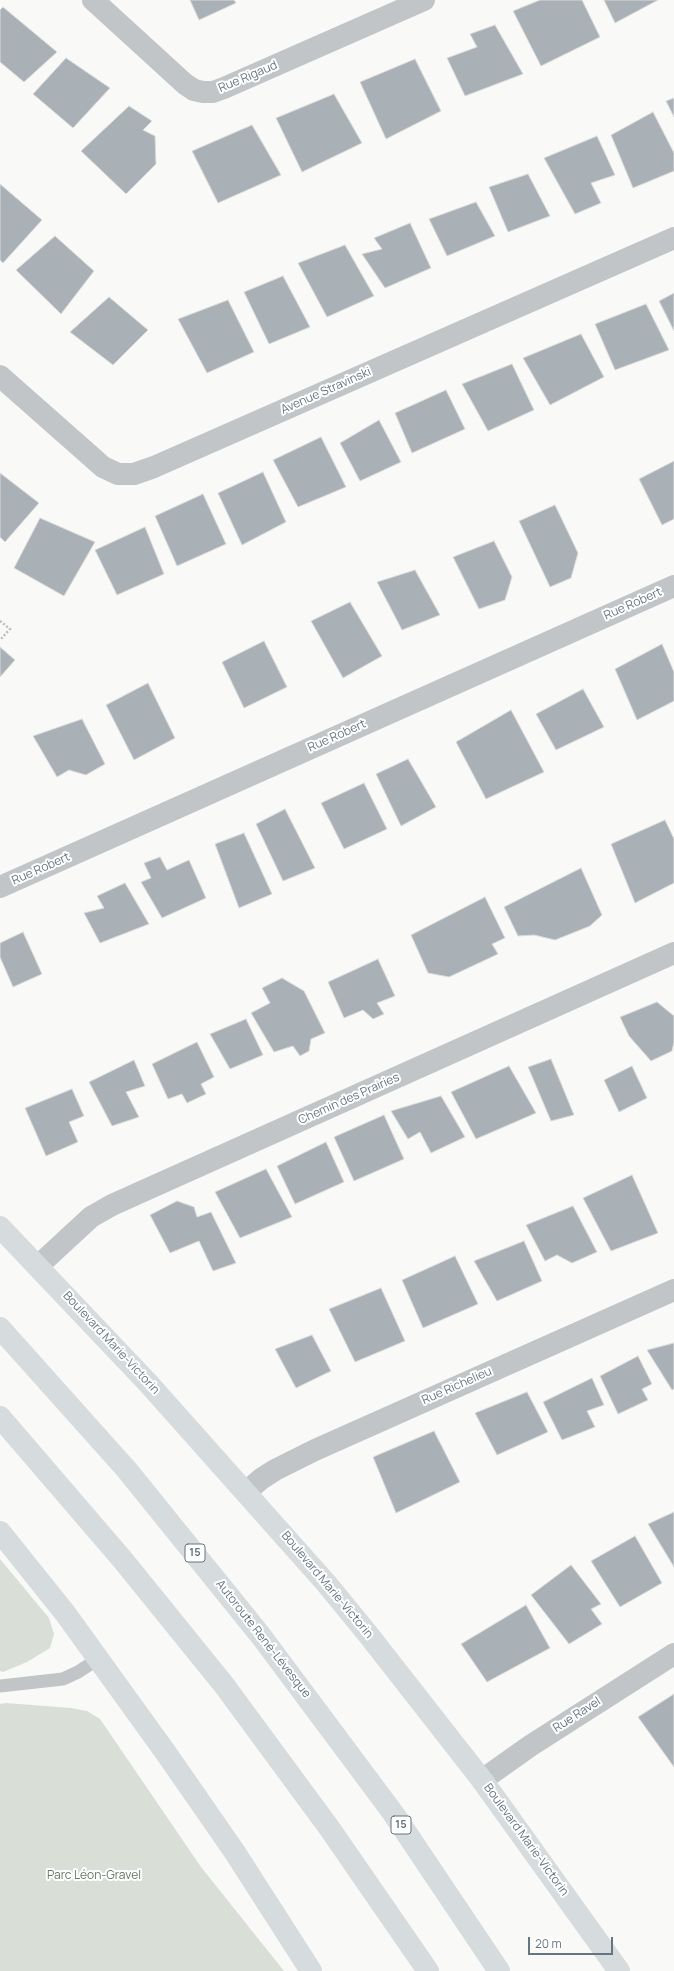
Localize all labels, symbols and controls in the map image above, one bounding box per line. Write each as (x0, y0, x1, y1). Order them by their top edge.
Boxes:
street label: Rue Rigaud (216, 58, 280, 96)
street label: Avenue Stravinski (279, 365, 373, 417)
street label: Rue Robert (602, 585, 664, 623)
street label: Rue Robert (306, 717, 368, 755)
street label: Rue Robert (10, 850, 72, 888)
street label: Chemin des Prairies (296, 1070, 402, 1128)
street label: Boulevard Marie-Victorin (60, 1289, 162, 1397)
street label: Rue Richelieu (420, 1364, 494, 1408)
street label: Boulevard Marie-Victorin (278, 1529, 376, 1641)
road number: 15 (185, 1544, 205, 1562)
street label: Autoroute René-Lévesque (212, 1577, 314, 1701)
street label: Rue Ravel (551, 1694, 603, 1736)
street label: Boulevard Marie-Victorin (480, 1781, 572, 1899)
road number: 15 (391, 1816, 411, 1834)
park label: Parc Léon-Gravel (47, 1869, 141, 1883)
scale bar (530, 1929, 615, 1955)
text: 20 m (535, 1935, 562, 1952)

